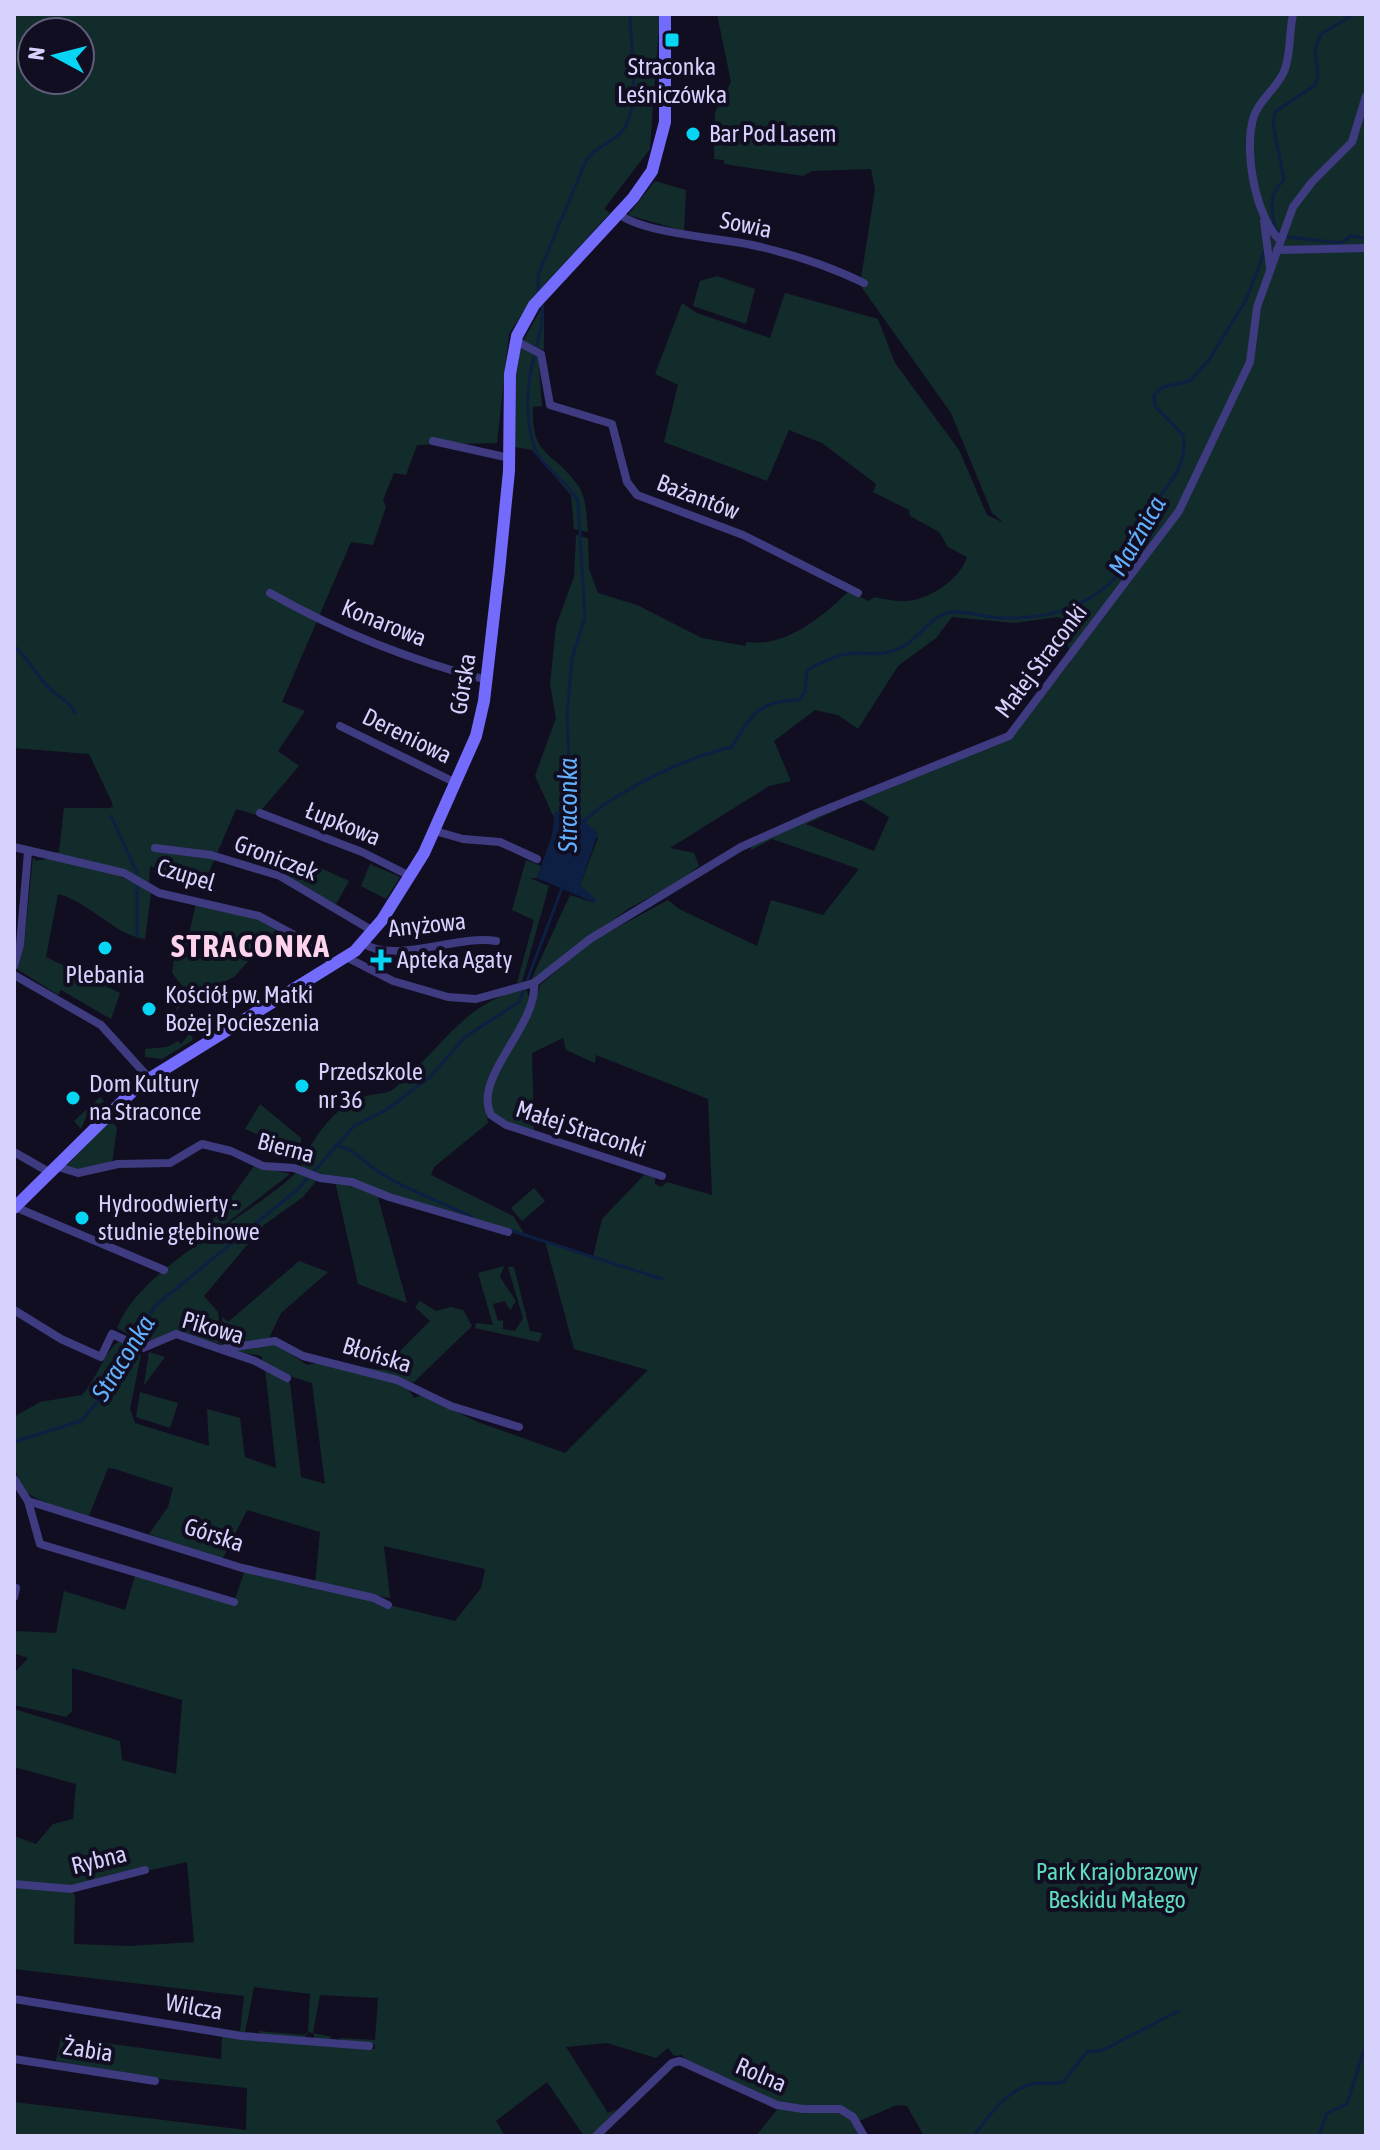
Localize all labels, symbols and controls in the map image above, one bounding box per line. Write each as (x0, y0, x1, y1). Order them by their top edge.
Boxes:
north arrow (16, 16, 96, 96)
marker: Straconka Leśniczówka (663, 31, 681, 49)
text: N (22, 46, 50, 62)
place label: Straconka Leśniczówka (617, 53, 727, 108)
place label: Bar Pod Lasem (709, 120, 836, 147)
marker: Bar Pod Lasem (684, 125, 702, 143)
street label: Sowia (718, 206, 774, 243)
street label: Bażantów (653, 469, 743, 525)
water label: Marźnica (1102, 491, 1172, 581)
street label: Konarowa (338, 593, 430, 652)
street label: Małej Straconki (989, 599, 1092, 723)
street label: Górska (444, 652, 481, 716)
street label: Dereniowa (358, 702, 456, 769)
water label: Straconka (553, 758, 583, 853)
street label: Łupkowa (302, 796, 385, 851)
street label: Groniczek (231, 829, 322, 886)
street label: Czupel (154, 853, 219, 896)
street label: Anyżowa (387, 907, 467, 942)
district label: STRACONKA (171, 927, 331, 964)
marker: Plebania (96, 939, 114, 957)
place label: Apteka Agaty (397, 946, 512, 973)
marker: Apteka Agaty (372, 951, 390, 969)
place label: Plebania (65, 961, 145, 988)
place label: Kościół pw. Matki Bożej Pocieszenia (165, 981, 320, 1036)
marker: Kościół pw. Matki Bożej Pocieszenia (140, 1000, 158, 1018)
place label: Przedszkole nr 36 (318, 1058, 423, 1113)
place label: Dom Kultury na Straconce (89, 1070, 201, 1125)
marker: Przedszkole nr 36 (293, 1077, 311, 1095)
marker: Dom Kultury na Straconce (64, 1089, 82, 1107)
street label: Małej Straconki (513, 1095, 650, 1162)
street label: Bierna (255, 1127, 317, 1168)
place label: Hydroodwierty - studnie głębinowe (98, 1190, 260, 1245)
marker: Hydroodwierty - studnie głębinowe (73, 1209, 91, 1227)
street label: Pikowa (179, 1306, 247, 1349)
water label: Straconka (85, 1310, 161, 1407)
street label: Błońska (339, 1331, 415, 1378)
street label: Górska (181, 1512, 247, 1557)
street label: Rybna (68, 1840, 129, 1879)
park label: Park Krajobrazowy Beskidu Małego (1036, 1858, 1198, 1913)
street label: Wilcza (163, 1988, 225, 2025)
street label: Żabia (61, 2032, 115, 2067)
street label: Rolna (732, 2052, 791, 2097)

